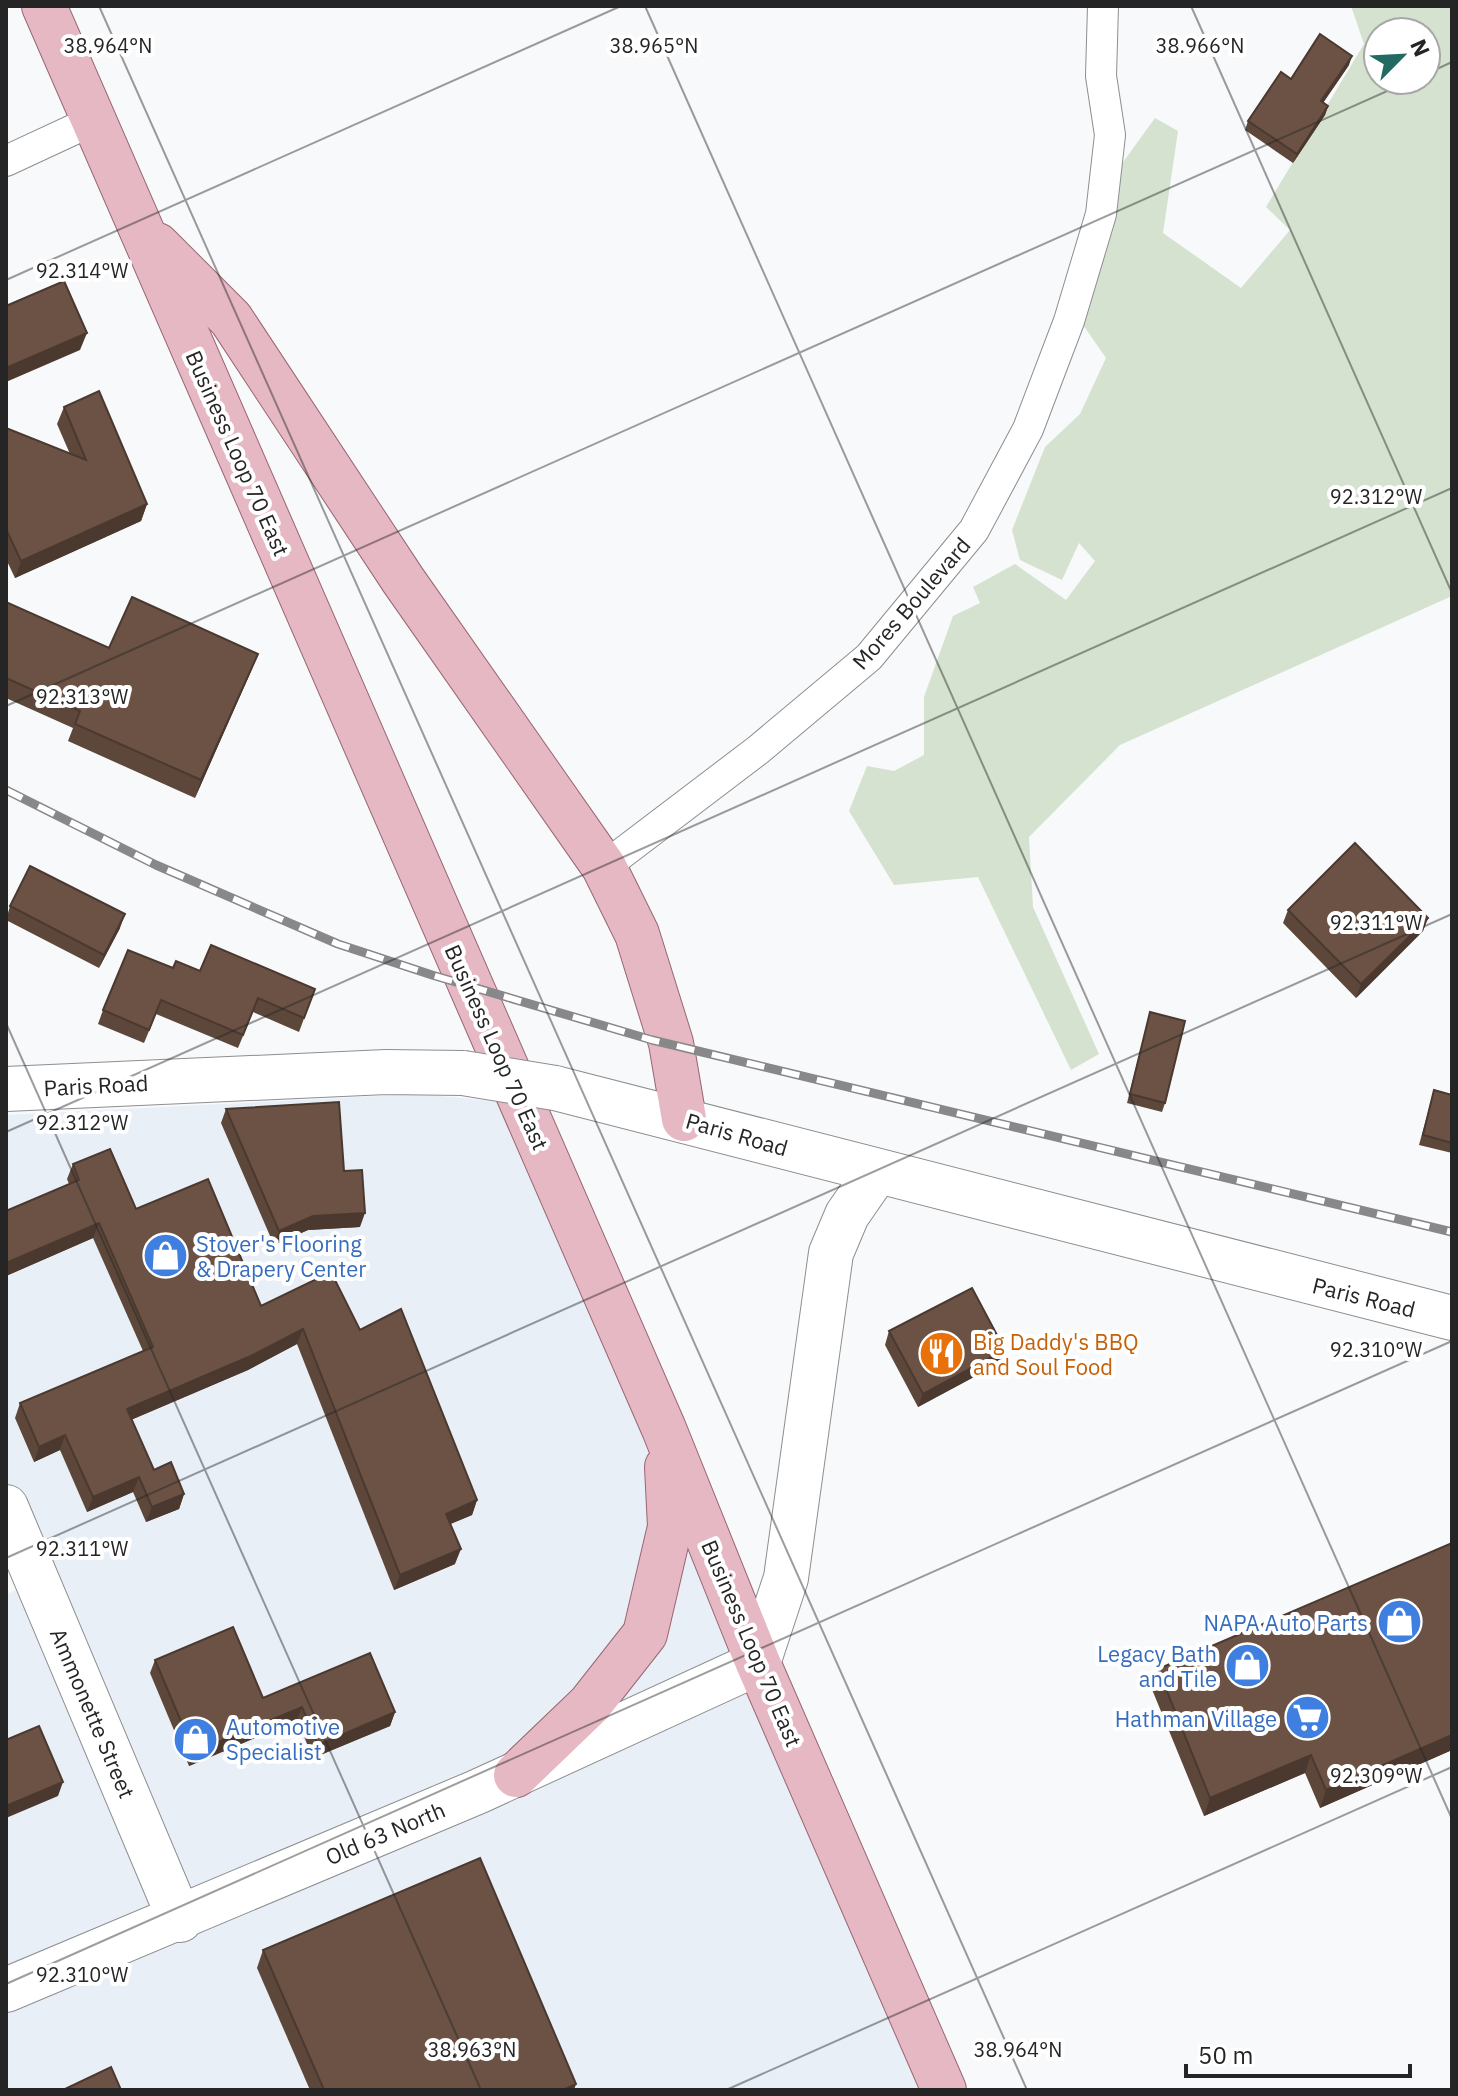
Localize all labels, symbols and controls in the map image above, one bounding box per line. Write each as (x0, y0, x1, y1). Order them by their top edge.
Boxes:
north arrow (1362, 16, 1442, 96)
text: 38.964°N (64, 32, 152, 59)
text: 38.965°N (610, 32, 698, 59)
text: 38.966°N (1156, 32, 1244, 59)
text: N (1404, 34, 1437, 61)
text: 92.314°W (36, 257, 128, 284)
street label: Business Loop 70 East (180, 346, 296, 560)
text: 92.312°W (1330, 483, 1422, 510)
street label: Mores Boulevard (846, 531, 976, 675)
text: 92.313°W (36, 683, 128, 710)
text: 92.311°W (1330, 909, 1422, 936)
street label: Business Loop 70 East (439, 940, 555, 1154)
street label: Paris Road (43, 1068, 149, 1102)
street label: Paris Road (683, 1106, 791, 1162)
text: 92.312°W (36, 1109, 128, 1136)
place label: Stover's Flooring & Drapery Center (196, 1229, 366, 1283)
shop icon: Stover's Flooring & Drapery Center (141, 1232, 189, 1280)
street label: Paris Road (1310, 1270, 1418, 1324)
place label: Big Daddy's BBQ and Soul Food (973, 1327, 1139, 1381)
restaurant icon: Big Daddy's BBQ and Soul Food (918, 1330, 966, 1378)
text: 92.310°W (1330, 1336, 1422, 1363)
text: 92.311°W (36, 1535, 128, 1562)
street label: Business Loop 70 East (695, 1535, 809, 1751)
shop icon: NAPA Auto Parts (1375, 1598, 1423, 1646)
place label: NAPA Auto Parts (1204, 1608, 1368, 1637)
street label: Ammonette Street (44, 1623, 142, 1803)
place label: Legacy Bath and Tile (1097, 1639, 1217, 1693)
shop icon: Legacy Bath and Tile (1224, 1642, 1272, 1690)
supermarket icon: Hathman Village (1284, 1694, 1332, 1742)
place label: Hathman Village (1115, 1704, 1277, 1733)
place label: Automotive Specialist (226, 1712, 340, 1766)
shop icon: Automotive Specialist (171, 1715, 219, 1763)
text: 92.309°W (1330, 1762, 1422, 1789)
street label: Old 63 North (321, 1795, 449, 1871)
text: 92.310°W (36, 1961, 128, 1988)
scale bar (1186, 2028, 1410, 2078)
text: 38.963°N (428, 2036, 516, 2063)
text: 38.964°N (974, 2036, 1062, 2063)
text: 50 m (1198, 2039, 1253, 2071)

